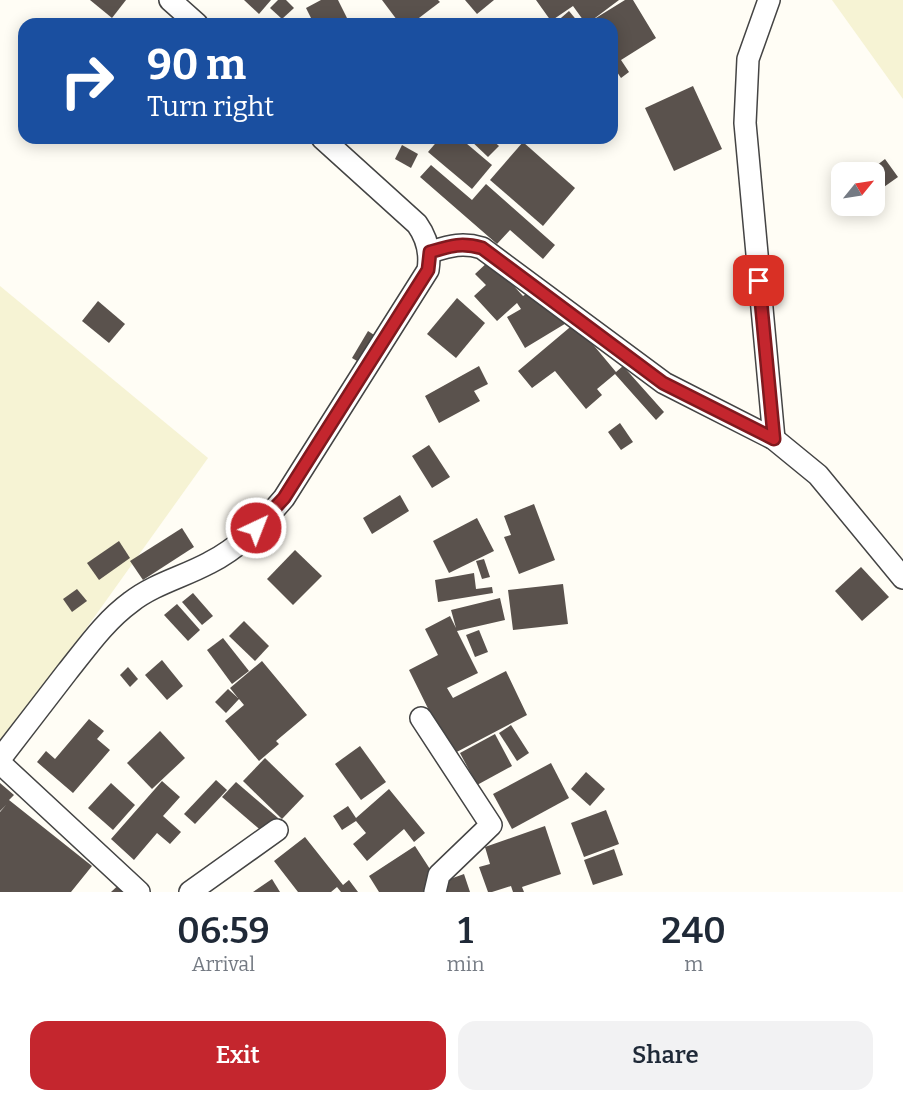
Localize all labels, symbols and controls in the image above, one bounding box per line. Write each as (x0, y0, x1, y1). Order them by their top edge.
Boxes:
text: 90 m (147, 40, 246, 90)
icon: right (48, 42, 126, 120)
text: Turn right (147, 91, 274, 123)
north arrow (831, 162, 885, 216)
map controls (831, 162, 885, 216)
pin (733, 255, 784, 306)
icon: arrive (742, 264, 775, 297)
position arrow (224, 496, 288, 560)
text: 06:59 (177, 909, 270, 953)
text: 1 (458, 909, 473, 953)
text: 240 (661, 909, 726, 953)
text: Arrival (192, 952, 255, 976)
text: min (447, 952, 484, 976)
text: m (684, 952, 703, 976)
button: Exit (30, 1021, 446, 1090)
button: Share (458, 1021, 873, 1090)

